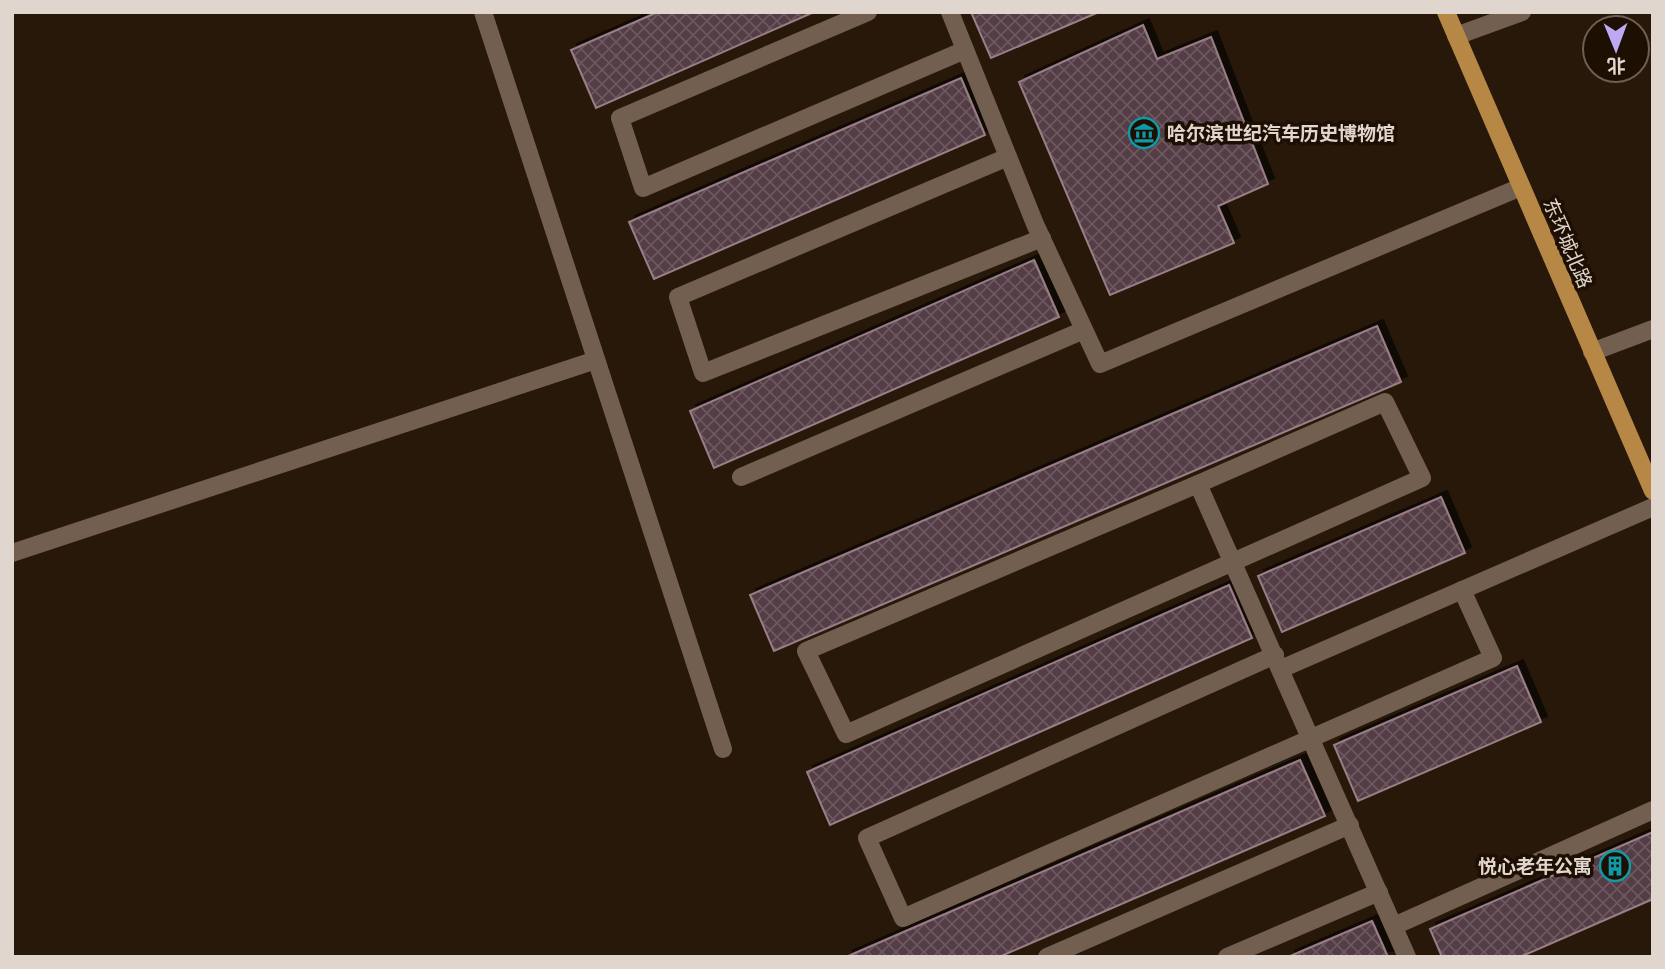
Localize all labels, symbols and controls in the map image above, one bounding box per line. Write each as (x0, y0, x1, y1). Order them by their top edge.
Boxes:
north arrow (1581, 14, 1651, 84)
text: 北 (1607, 53, 1626, 79)
museum icon: 哈尔滨世纪汽车历史博物馆 (1127, 116, 1161, 150)
place label: 哈尔滨世纪汽车历史博物馆 (1167, 120, 1395, 146)
street label: 东环城北路 (1537, 194, 1599, 292)
building icon: 悦心老年公寓 (1598, 849, 1632, 883)
place label: 悦心老年公寓 (1478, 853, 1592, 879)

